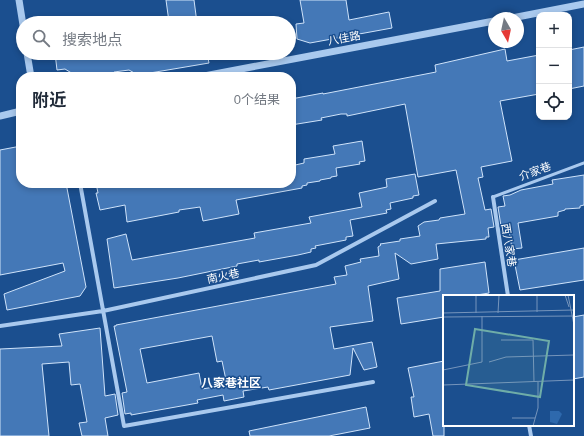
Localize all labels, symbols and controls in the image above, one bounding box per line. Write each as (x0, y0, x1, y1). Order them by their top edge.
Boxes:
north arrow (488, 12, 524, 48)
map controls (536, 12, 572, 120)
button: + (536, 12, 572, 48)
search box (16, 16, 296, 60)
icon: search (30, 27, 52, 49)
street label: 八佳路 (327, 29, 361, 47)
text: 搜索地点 (62, 31, 122, 48)
button: − (536, 48, 572, 84)
button: locate (536, 84, 572, 120)
text: 附近 (32, 91, 66, 110)
text: 0个结果 (234, 92, 280, 107)
street label: 介家巷 (517, 160, 553, 182)
street label: 西八家巷 (500, 222, 518, 268)
street label: 南火巷 (206, 267, 240, 285)
inset map (443, 295, 574, 426)
district label: 八家巷社区 (201, 376, 261, 390)

